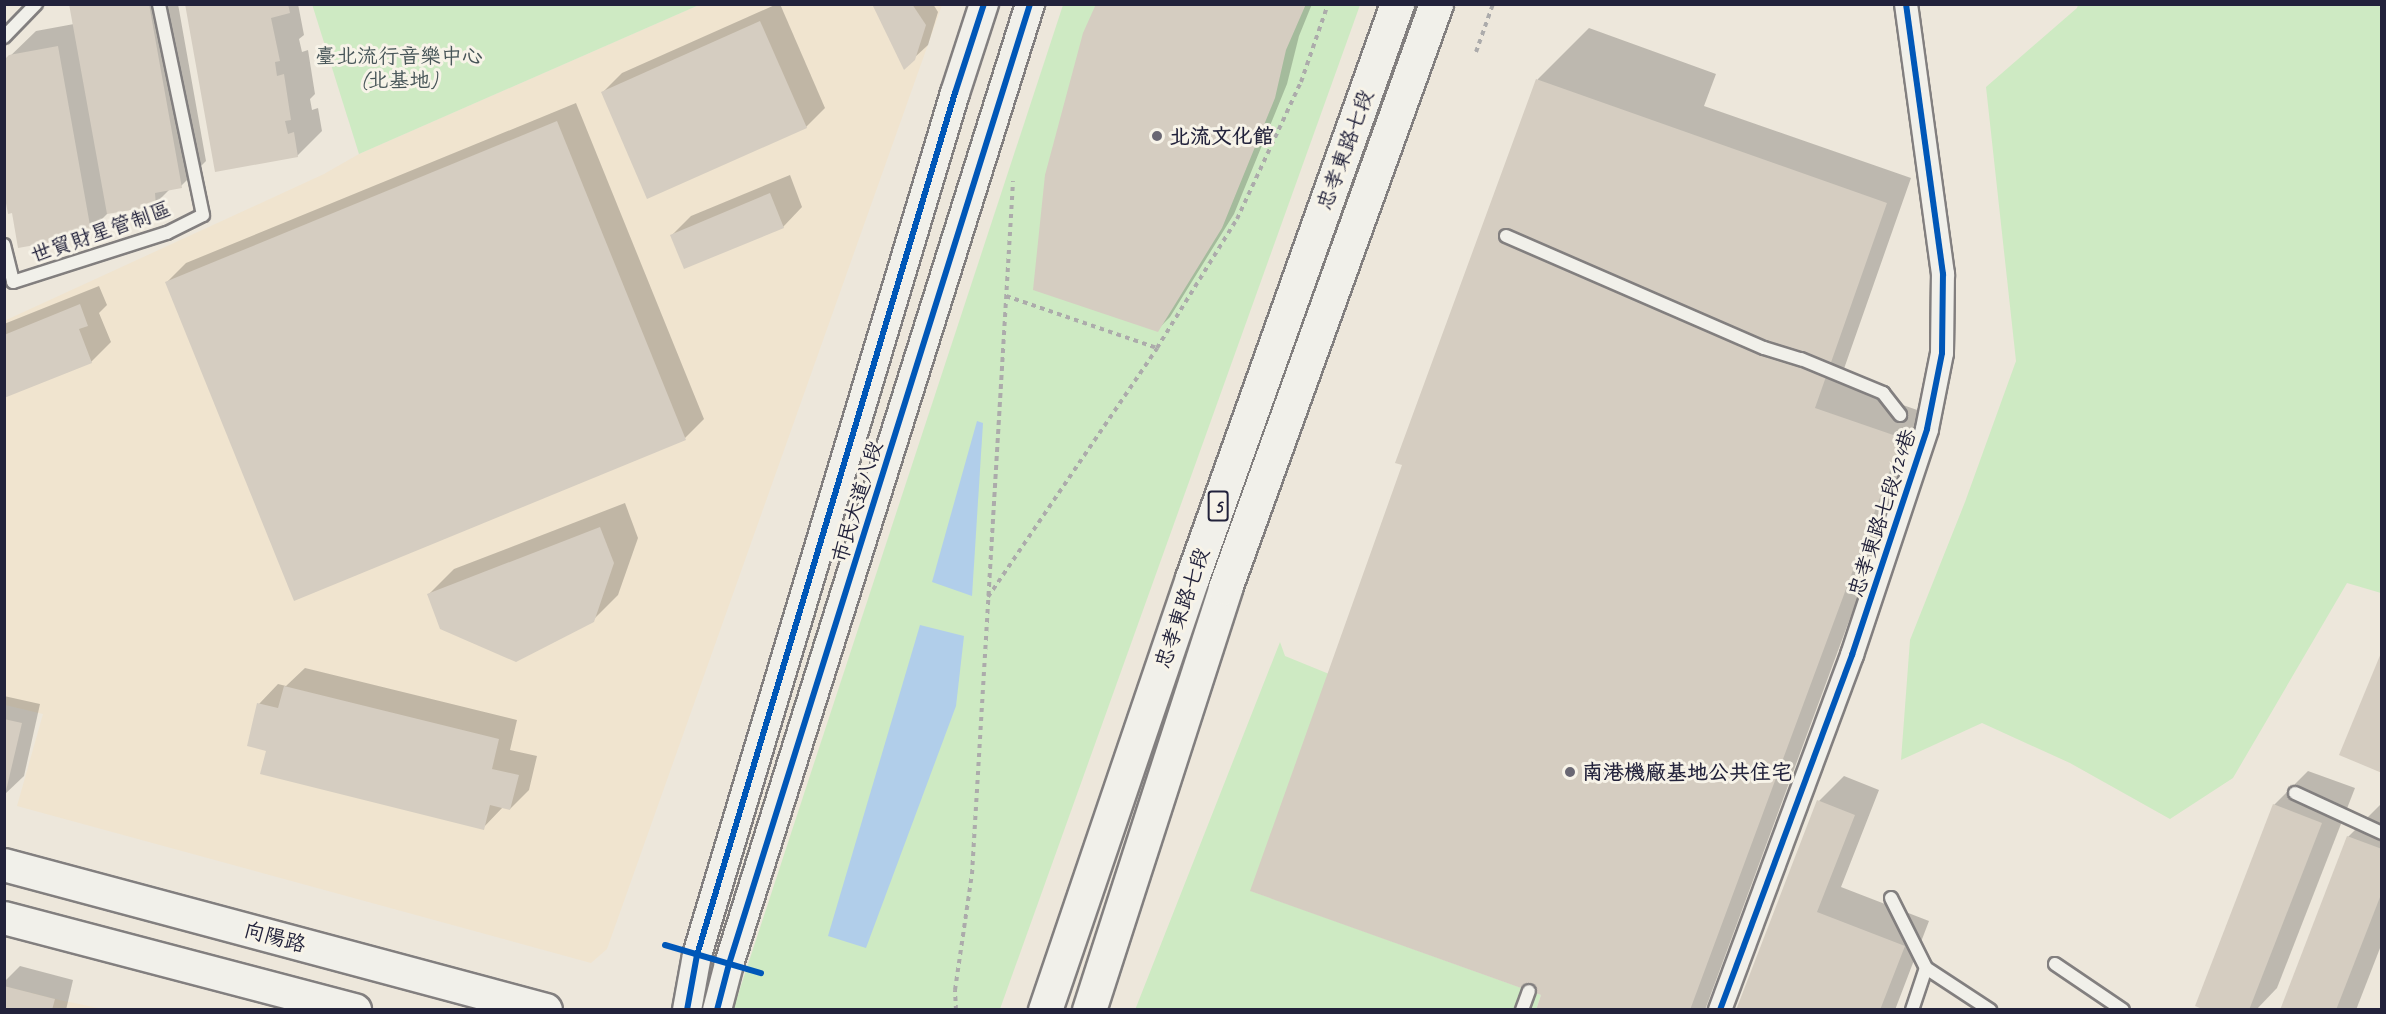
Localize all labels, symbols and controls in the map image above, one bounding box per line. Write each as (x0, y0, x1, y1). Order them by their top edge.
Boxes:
park label: 臺北流行音樂中心 (北基地) (315, 43, 483, 93)
street label: 忠孝東路七段 (1312, 86, 1378, 214)
place label: 北流文化館 (1169, 123, 1274, 149)
marker: 北流文化館 (1150, 129, 1164, 143)
street label: 世貿財星管制區 (27, 196, 175, 268)
street label: 忠孝東路七段124巷 (1843, 426, 1921, 600)
street label: 市民大道八段 (827, 438, 887, 566)
road number: 5 (1208, 489, 1228, 523)
street label: 忠孝東路七段 (1150, 544, 1214, 672)
place label: 南港機廠基地公共住宅 (1582, 759, 1792, 785)
marker: 南港機廠基地公共住宅 (1563, 765, 1577, 779)
street label: 向陽路 (241, 917, 309, 957)

